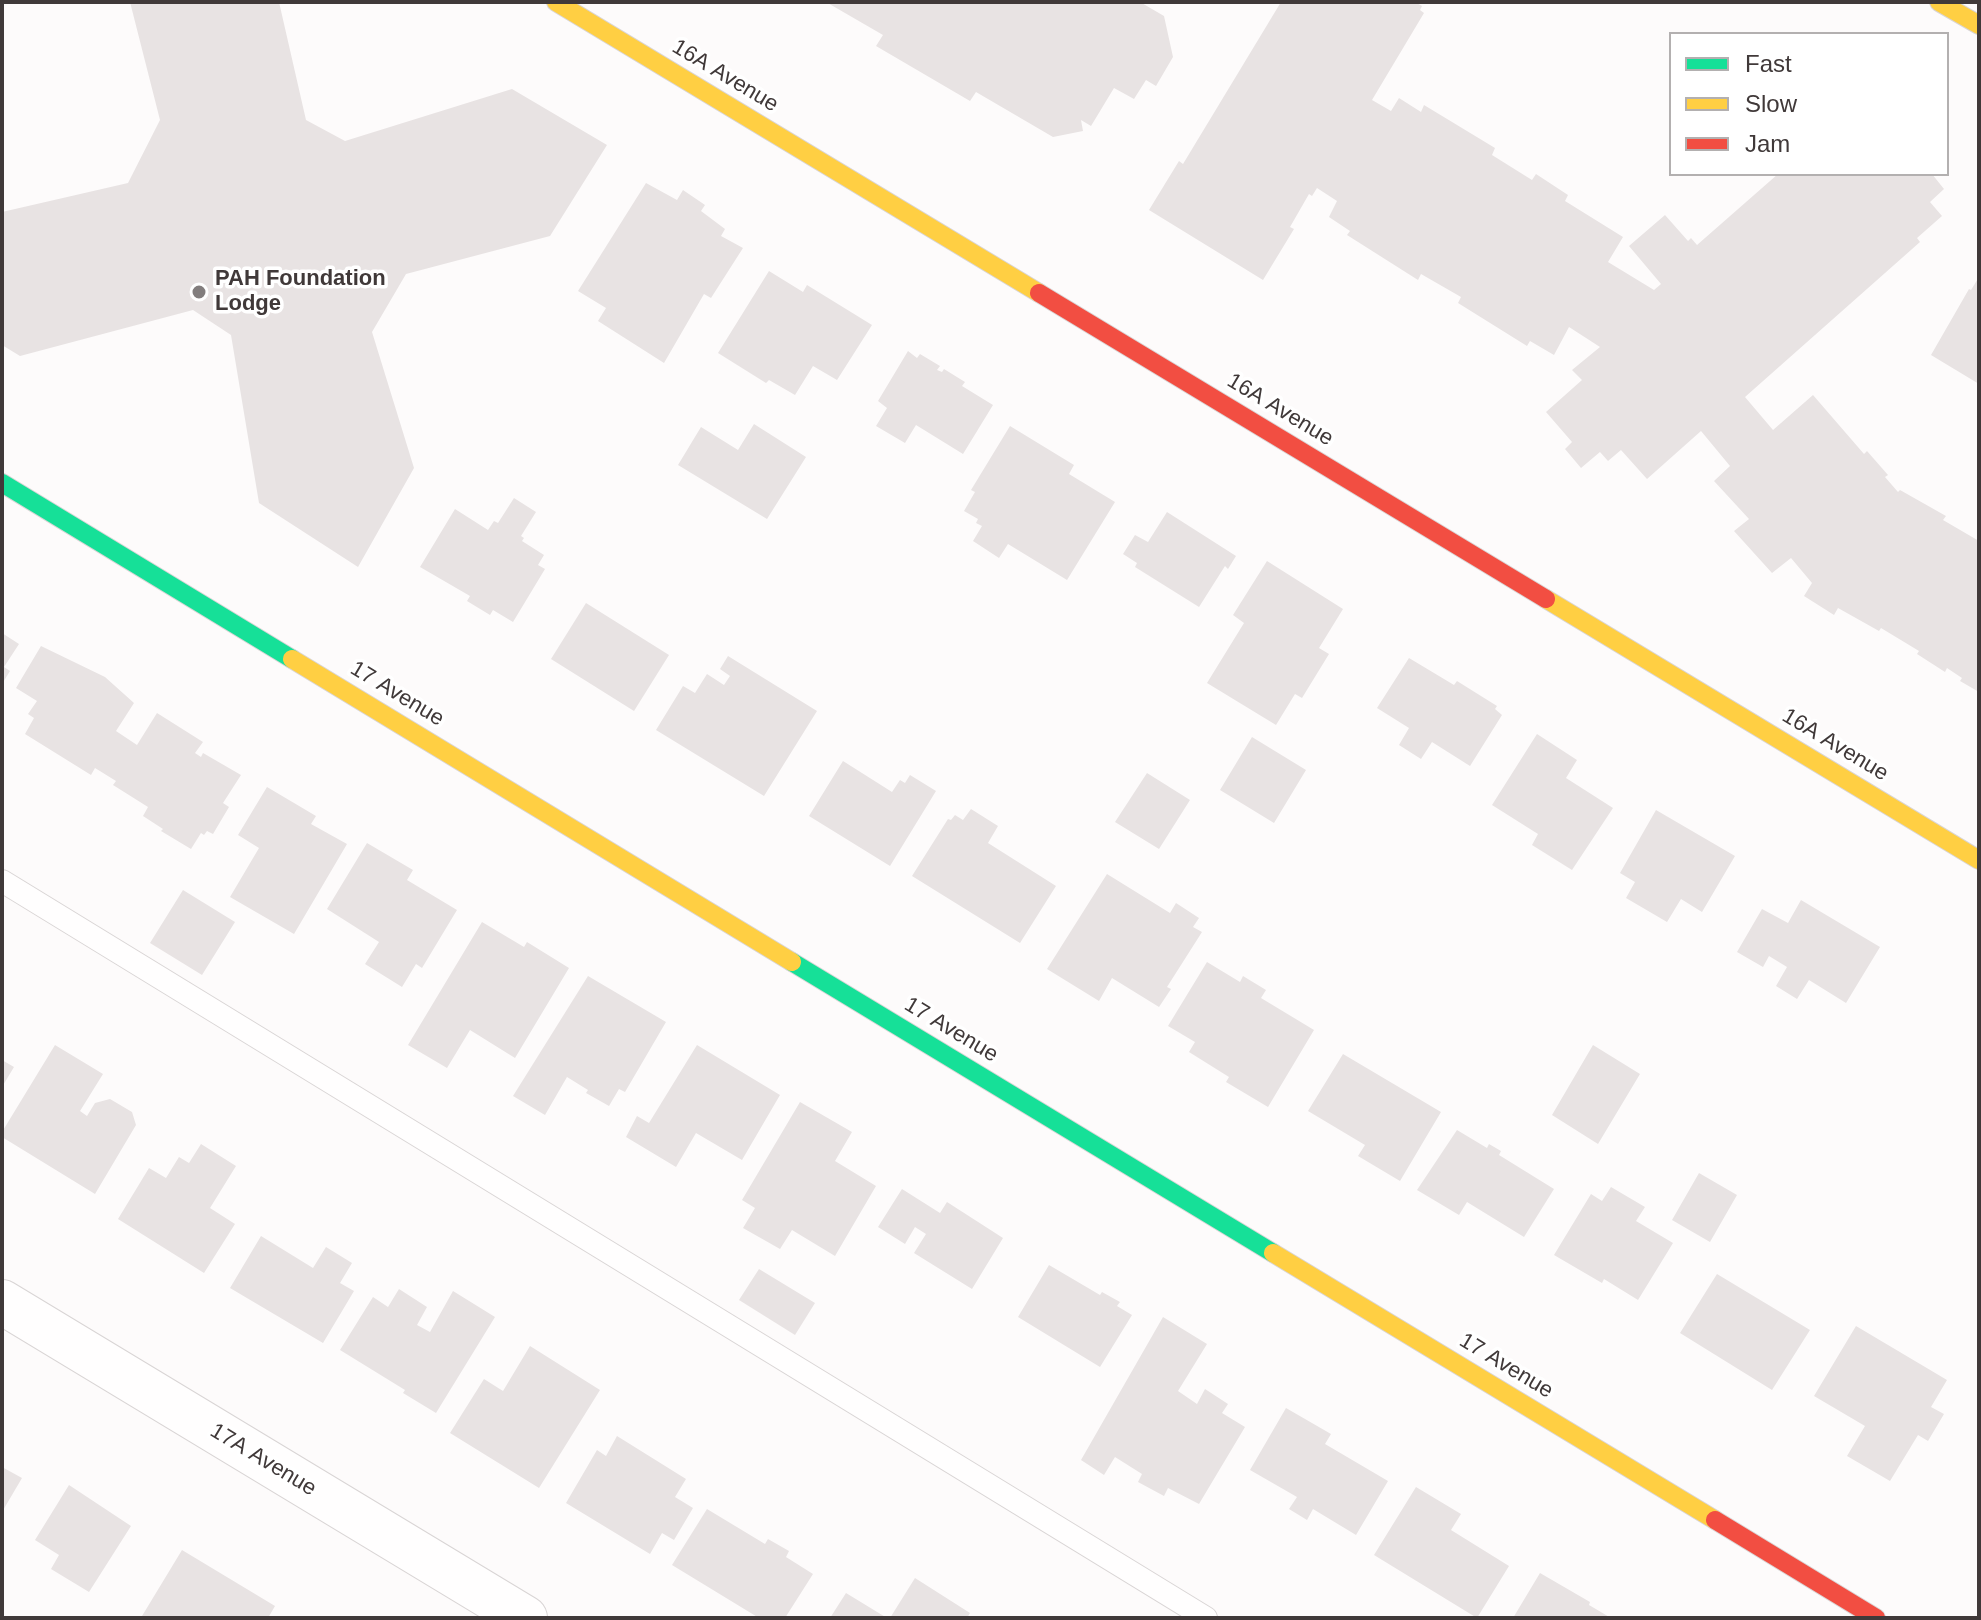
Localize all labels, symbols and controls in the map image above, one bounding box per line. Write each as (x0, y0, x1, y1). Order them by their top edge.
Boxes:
legend (1669, 32, 1949, 176)
street label: 16A Avenue (667, 34, 783, 118)
text: Fast (1745, 50, 1792, 77)
text: Slow (1745, 90, 1797, 117)
text: Jam (1745, 130, 1790, 157)
place label: PAH Foundation Lodge (215, 266, 386, 318)
marker: PAH Foundation Lodge (190, 283, 208, 301)
street label: 16A Avenue (1222, 368, 1338, 452)
street label: 17 Avenue (345, 656, 449, 732)
street label: 16A Avenue (1777, 703, 1893, 787)
street label: 17 Avenue (899, 992, 1003, 1068)
street label: 17 Avenue (1454, 1328, 1558, 1404)
street label: 17A Avenue (205, 1418, 321, 1502)

